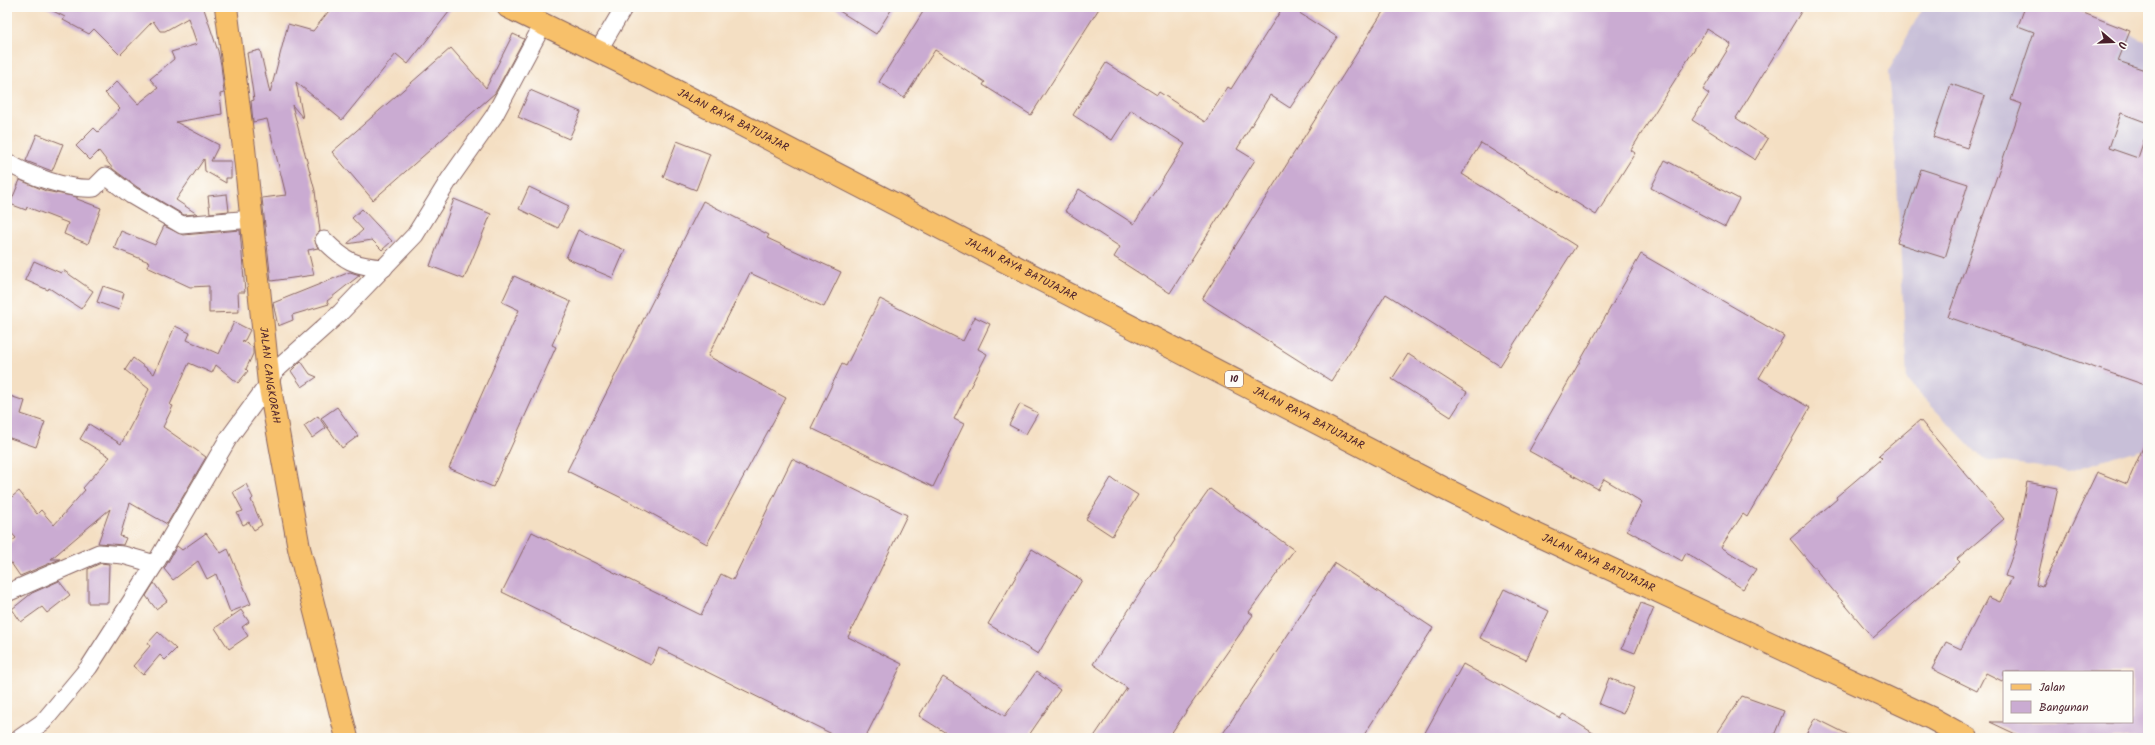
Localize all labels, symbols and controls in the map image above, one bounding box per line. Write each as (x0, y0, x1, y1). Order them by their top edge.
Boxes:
north arrow (2093, 22, 2133, 62)
text: U (2112, 39, 2131, 51)
street label: JALAN RAYA BATUJAJAR (674, 84, 792, 157)
street label: JALAN RAYA BATUJAJAR (962, 233, 1080, 306)
street label: JALAN CANGKORAH (254, 326, 285, 425)
road number: 10 (1225, 371, 1243, 387)
street label: JALAN RAYA BATUJAJAR (1250, 382, 1368, 455)
street label: JALAN RAYA BATUJAJAR (1538, 529, 1658, 598)
legend (2003, 671, 2133, 723)
text: Jalan (2039, 678, 2065, 697)
text: Bangunan (2039, 698, 2089, 717)

